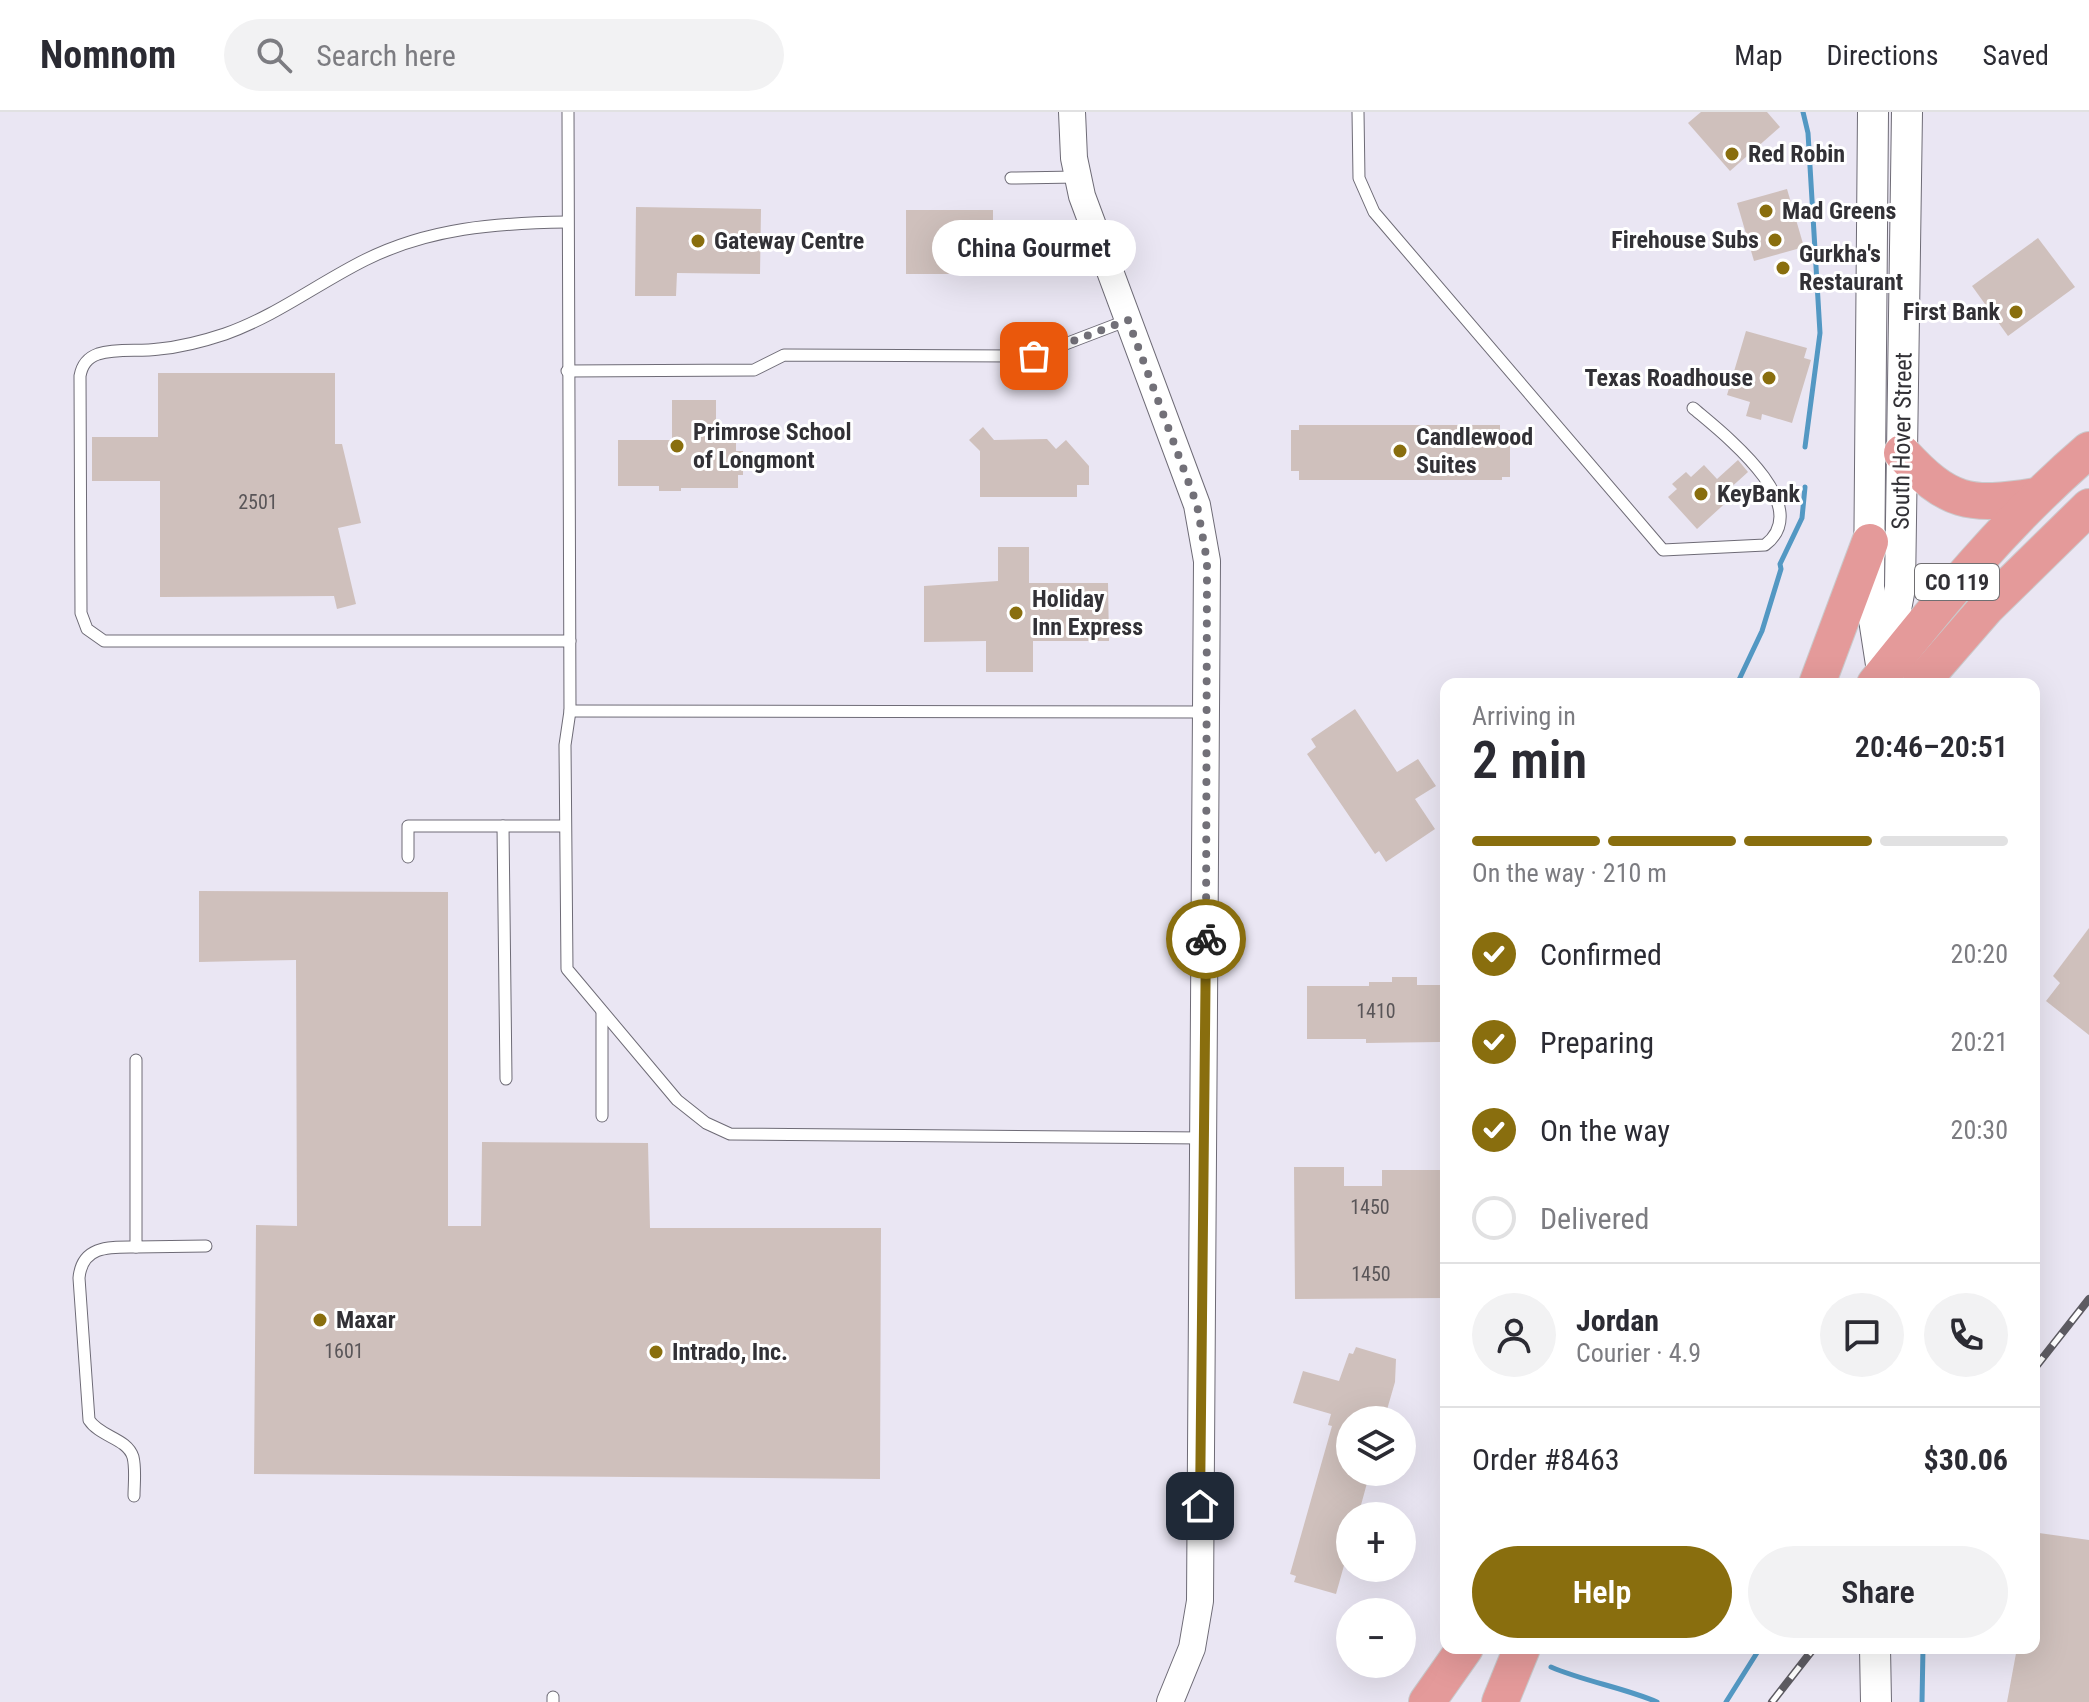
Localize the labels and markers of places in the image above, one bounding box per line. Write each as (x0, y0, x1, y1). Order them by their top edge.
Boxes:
place label: Red Robin (1748, 140, 1845, 168)
marker: Red Robin (1723, 145, 1741, 163)
place label: Mad Greens (1782, 197, 1896, 225)
marker: Mad Greens (1757, 202, 1775, 220)
callout: China Gourmet (932, 220, 1136, 276)
place label: Firehouse Subs (1611, 226, 1759, 254)
place label: Gateway Centre (714, 227, 864, 255)
marker: Firehouse Subs (1766, 231, 1784, 249)
marker: Gateway Centre (689, 232, 707, 250)
place label: Gurkha's Restaurant (1799, 240, 1903, 296)
marker: Gurkha's Restaurant (1774, 259, 1792, 277)
place label: First Bank (1903, 298, 2001, 326)
marker: First Bank (2007, 303, 2025, 321)
pin (1000, 322, 1068, 390)
place label: Texas Roadhouse (1585, 364, 1753, 392)
marker: Texas Roadhouse (1760, 369, 1778, 387)
place label: Primrose School of Longmont (693, 418, 852, 474)
place label: Candlewood Suites (1416, 423, 1533, 479)
marker: Primrose School of Longmont (668, 437, 686, 455)
marker: Candlewood Suites (1391, 442, 1409, 460)
place label: KeyBank (1717, 480, 1801, 508)
marker: KeyBank (1692, 485, 1710, 503)
place label: Holiday Inn Express (1032, 585, 1143, 641)
marker: Holiday Inn Express (1007, 604, 1025, 622)
place label: Maxar (336, 1306, 396, 1334)
marker: Maxar (311, 1311, 329, 1329)
place label: Intrado, Inc. (672, 1338, 788, 1366)
marker: Intrado, Inc. (647, 1343, 665, 1361)
pin (1166, 1472, 1234, 1540)

